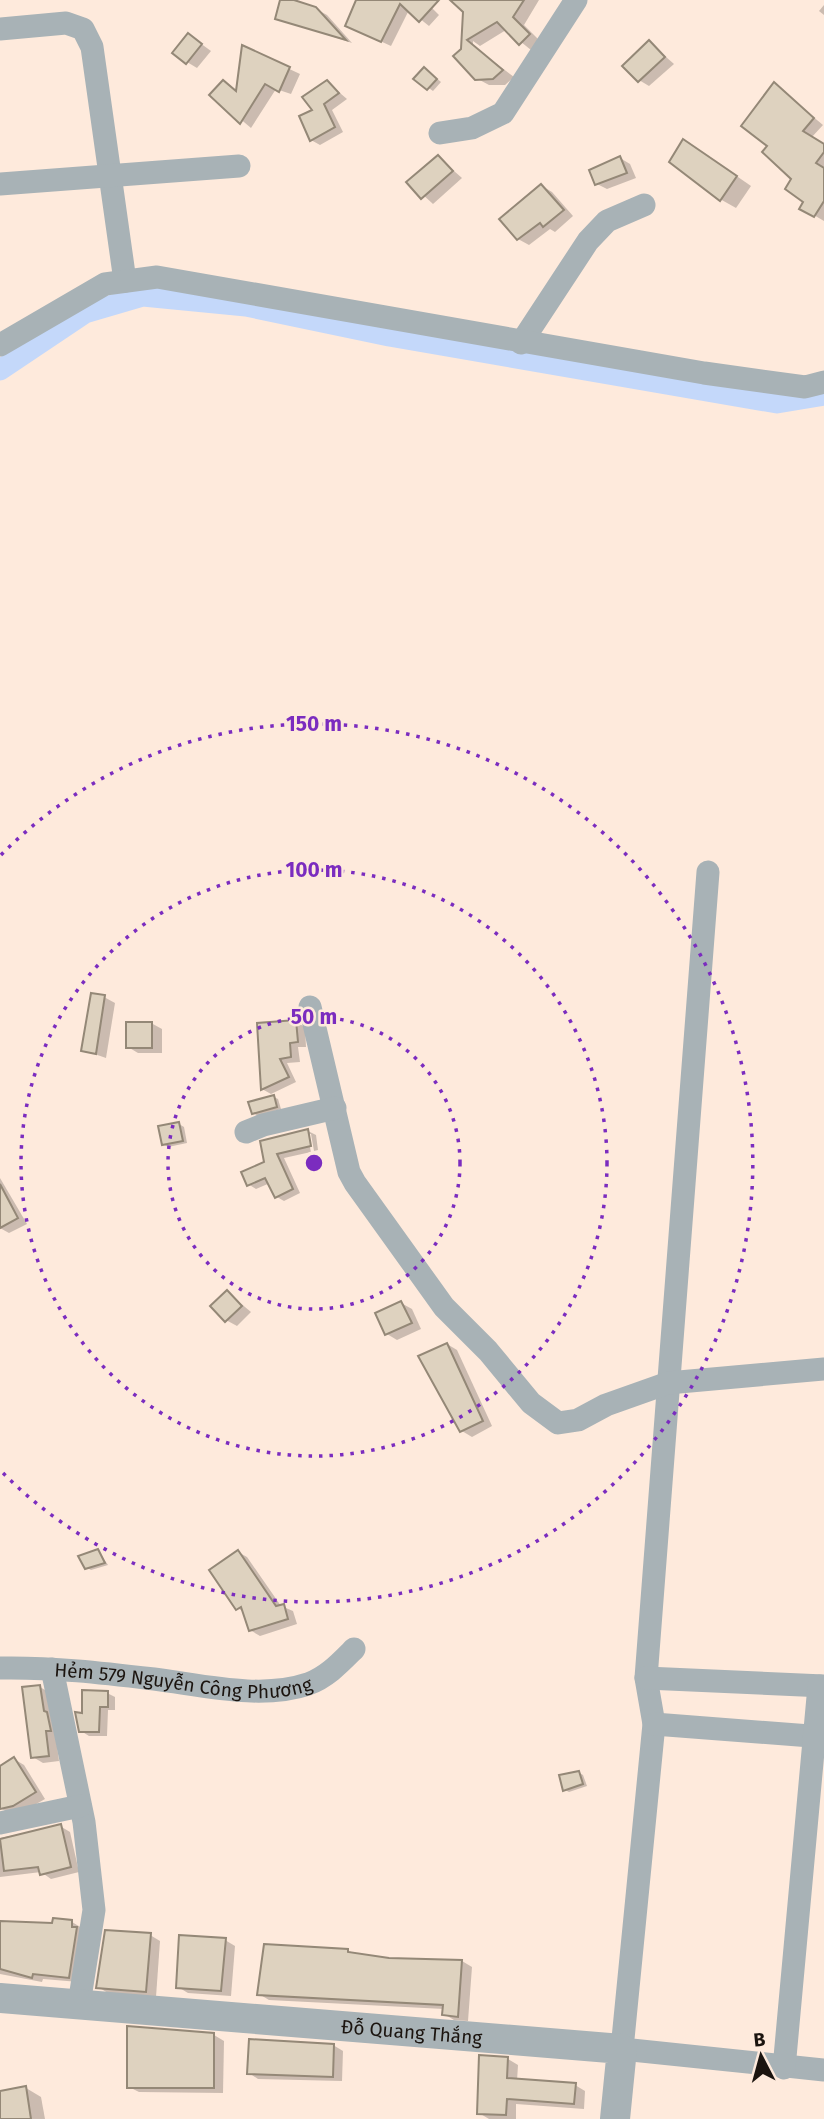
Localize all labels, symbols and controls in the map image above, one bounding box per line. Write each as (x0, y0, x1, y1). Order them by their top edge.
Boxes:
text: 150 m (286, 711, 342, 737)
text: 100 m (285, 857, 343, 883)
text: 50 m (291, 1004, 337, 1030)
centre of rings (302, 1151, 326, 1175)
street label: Hẻm 579 Nguyễn Công Phương (54, 1658, 315, 1703)
street label: Đỗ Quang Thắng (340, 2015, 483, 2050)
north arrow (726, 2021, 796, 2091)
text: B (752, 2028, 767, 2052)

